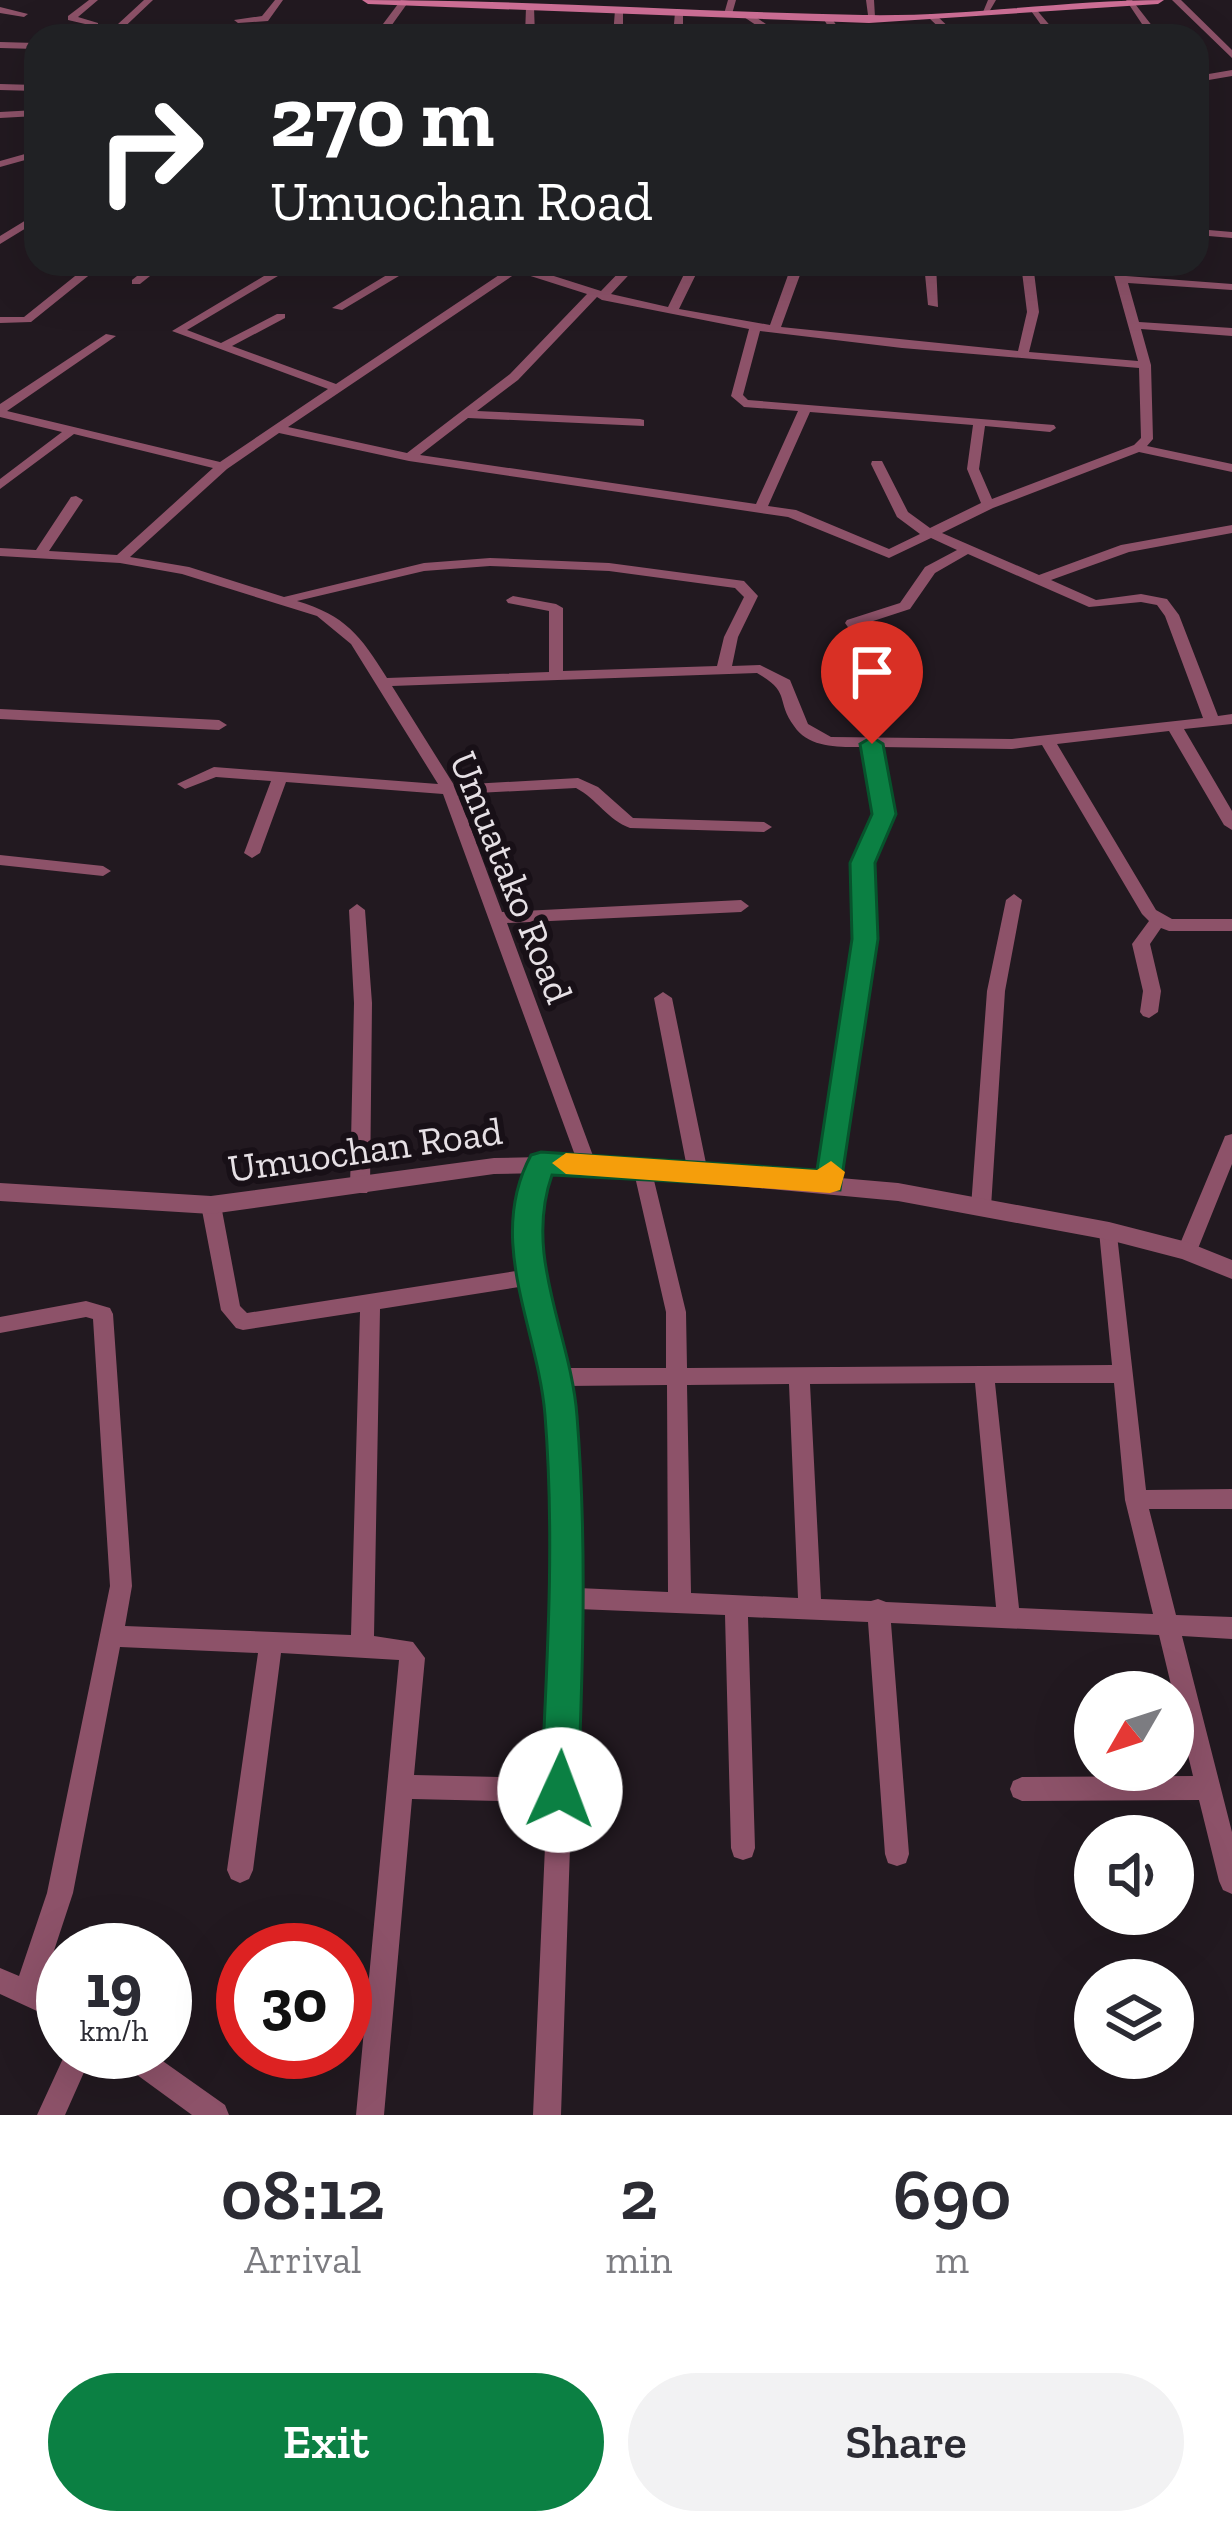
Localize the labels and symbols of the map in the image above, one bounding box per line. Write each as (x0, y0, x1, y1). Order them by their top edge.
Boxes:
pin (821, 621, 923, 744)
street label: Umuatako Road (440, 745, 583, 1010)
street label: Umuochan Road (225, 1107, 505, 1192)
north arrow (1074, 1671, 1194, 1791)
position arrow (497, 1727, 623, 1853)
speed limit sign: 30 (216, 1923, 372, 2079)

